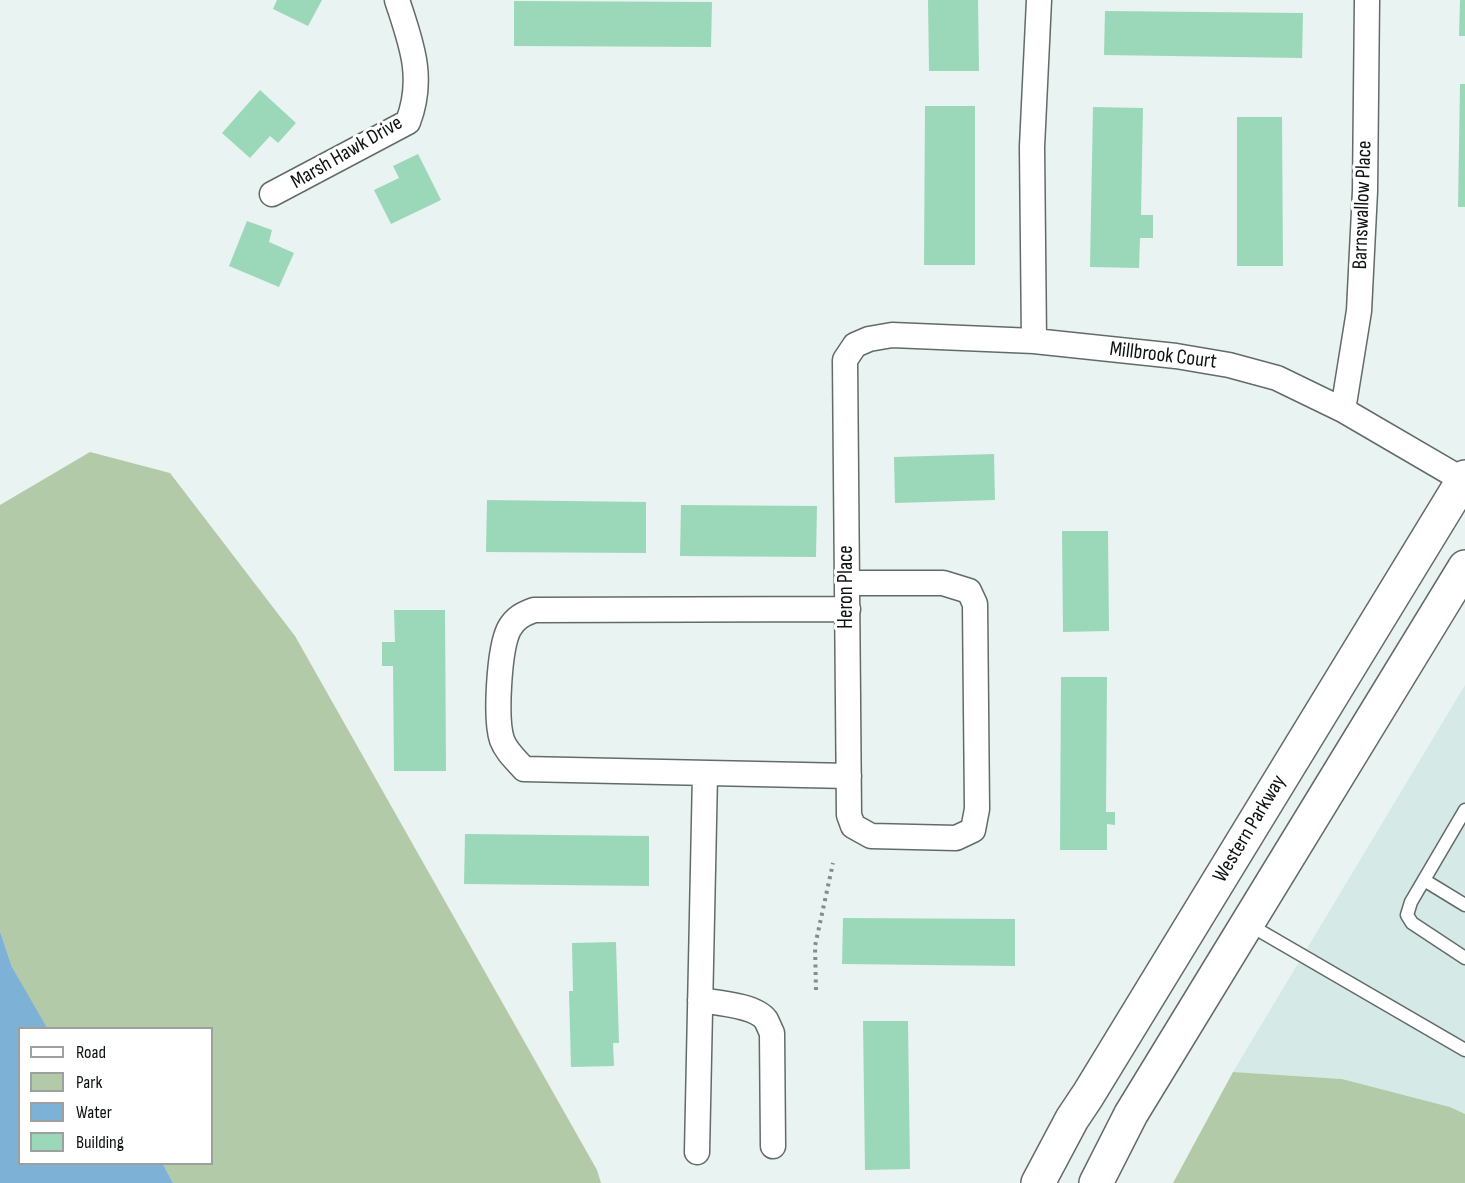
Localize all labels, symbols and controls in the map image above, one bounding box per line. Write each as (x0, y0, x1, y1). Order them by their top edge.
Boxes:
street label: Marsh Hawk Drive (287, 111, 407, 195)
street label: Barnswallow Place (1348, 140, 1378, 270)
street label: Millbrook Court (1108, 337, 1218, 375)
street label: Heron Place (834, 545, 860, 629)
street label: Western Parkway (1208, 771, 1292, 887)
legend (18, 1027, 213, 1165)
text: Road (76, 1042, 106, 1063)
text: Park (76, 1072, 102, 1093)
text: Water (76, 1102, 112, 1123)
text: Building (76, 1132, 124, 1153)

